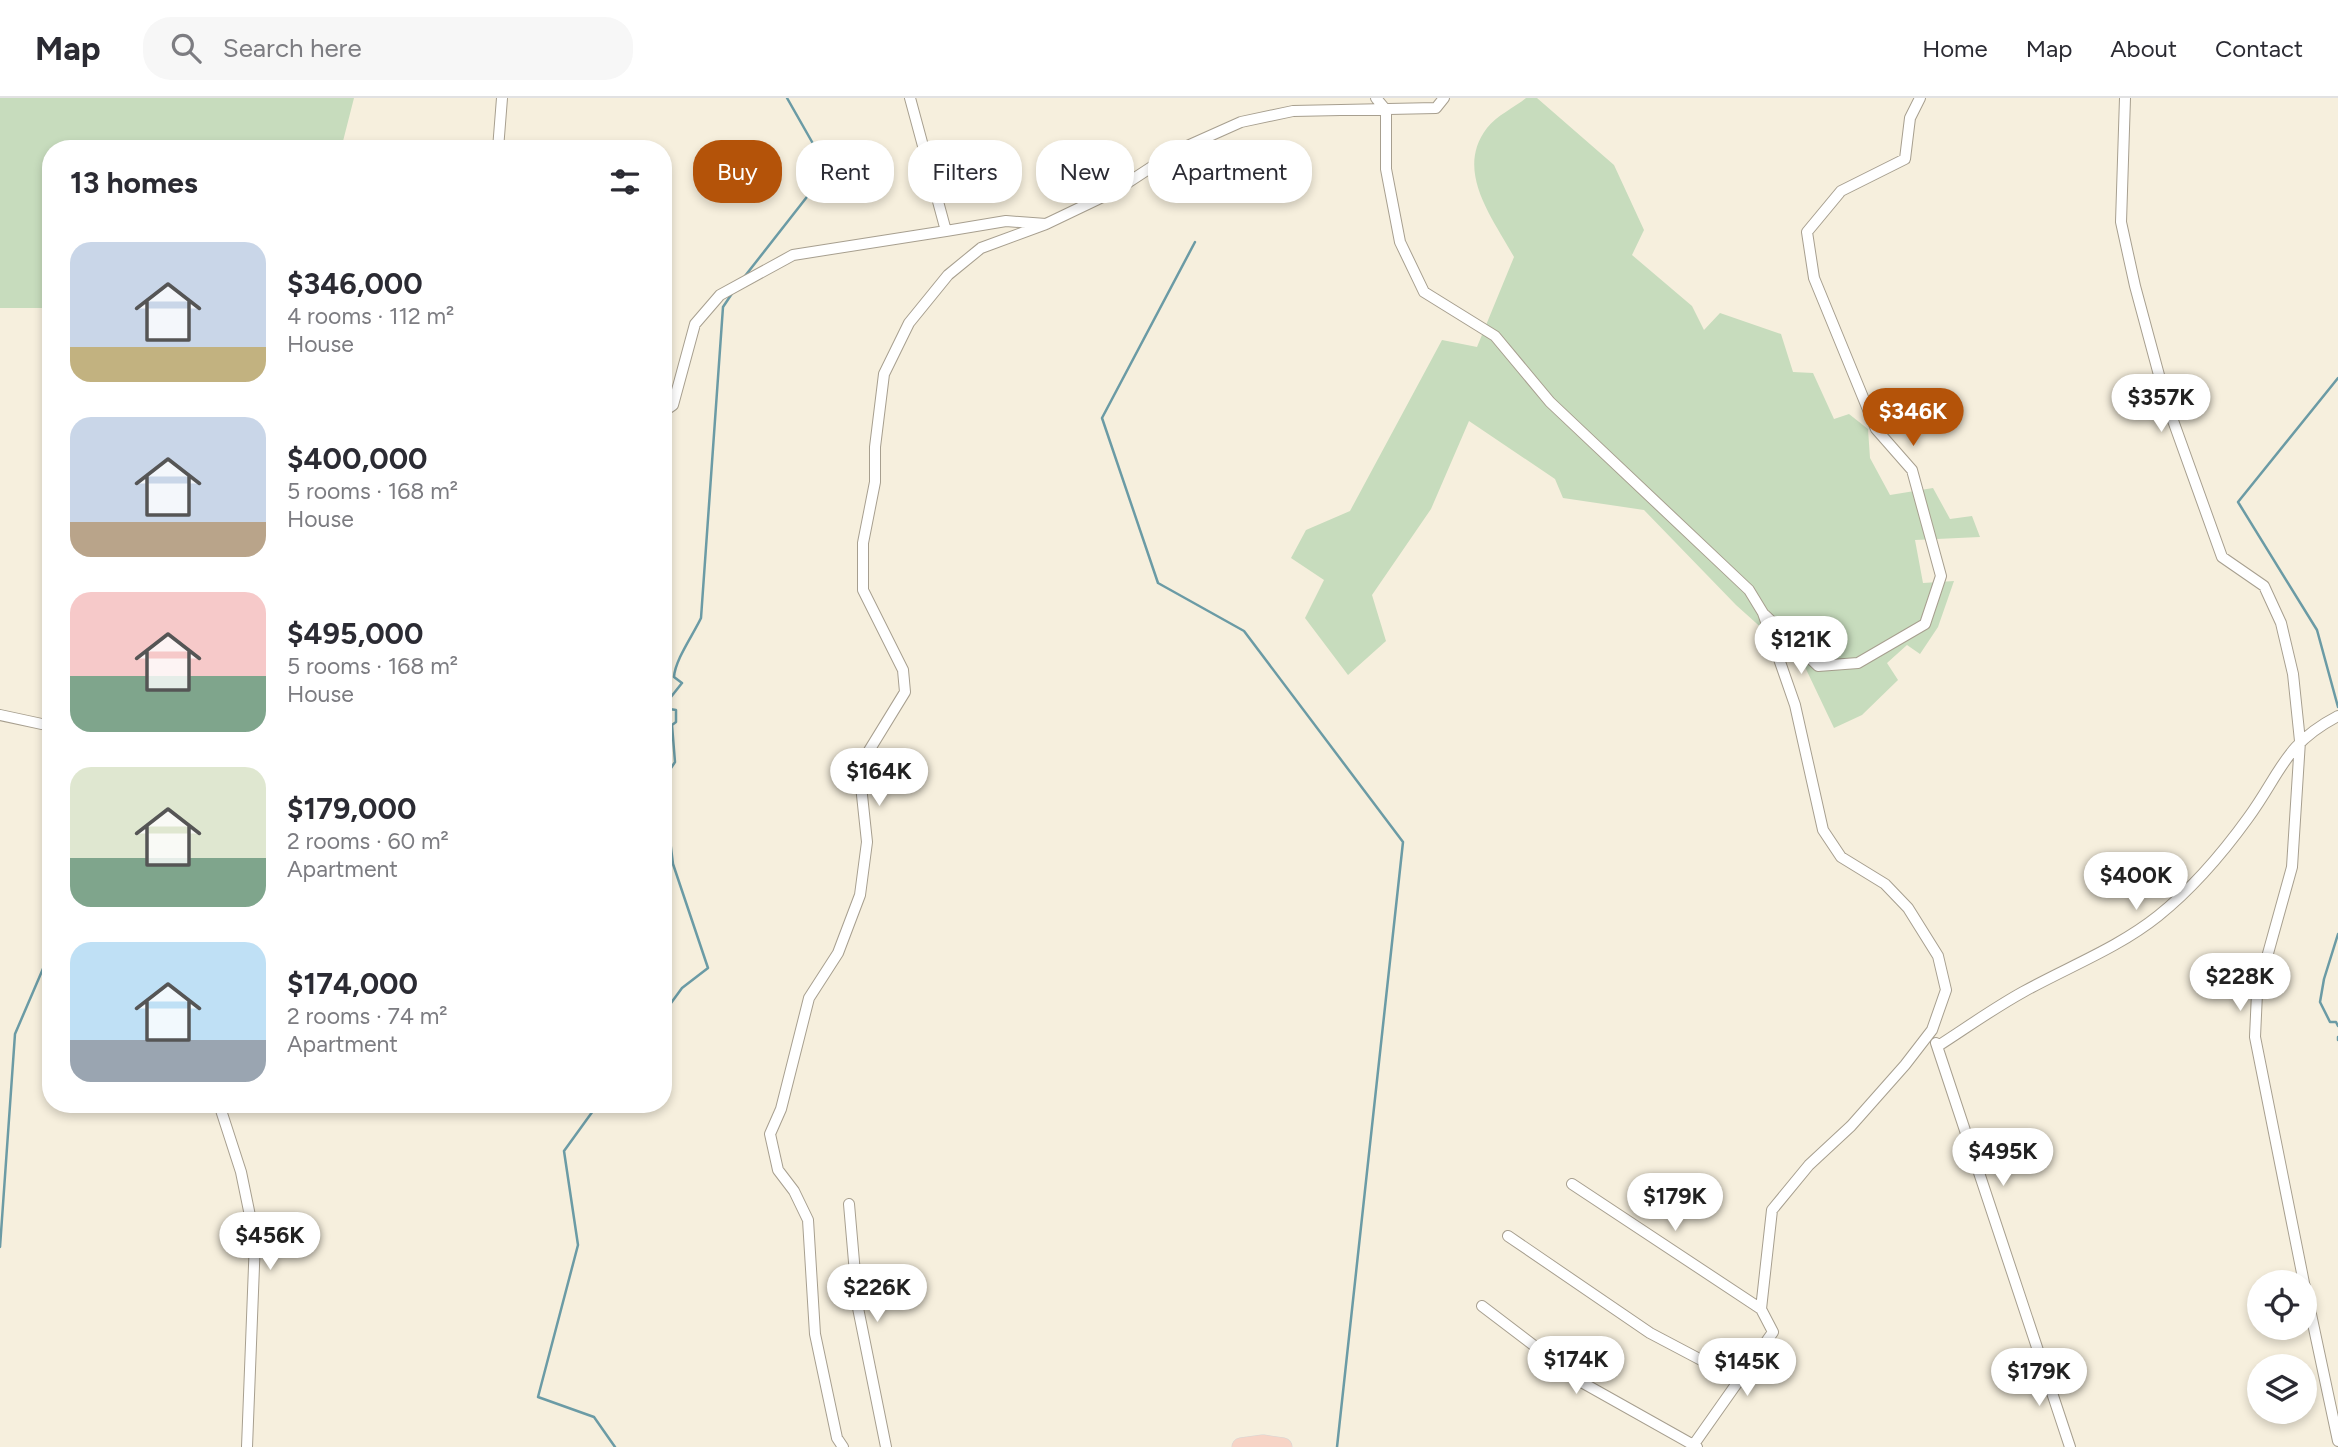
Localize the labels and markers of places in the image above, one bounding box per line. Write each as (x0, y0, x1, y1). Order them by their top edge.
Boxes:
pin: $357K (2112, 374, 2210, 434)
pin: $346K (1864, 388, 1962, 448)
pin: $121K (1752, 616, 1850, 676)
pin: $164K (830, 748, 928, 808)
pin: $400K (2087, 852, 2185, 912)
pin: $228K (2191, 954, 2289, 1013)
pin: $495K (1954, 1128, 2052, 1188)
pin: $179K (1626, 1174, 1724, 1233)
pin: $456K (221, 1212, 319, 1272)
pin: $226K (828, 1264, 926, 1324)
pin: $174K (1527, 1336, 1625, 1396)
pin: $145K (1698, 1338, 1796, 1398)
pin: $179K (1990, 1348, 2088, 1408)

